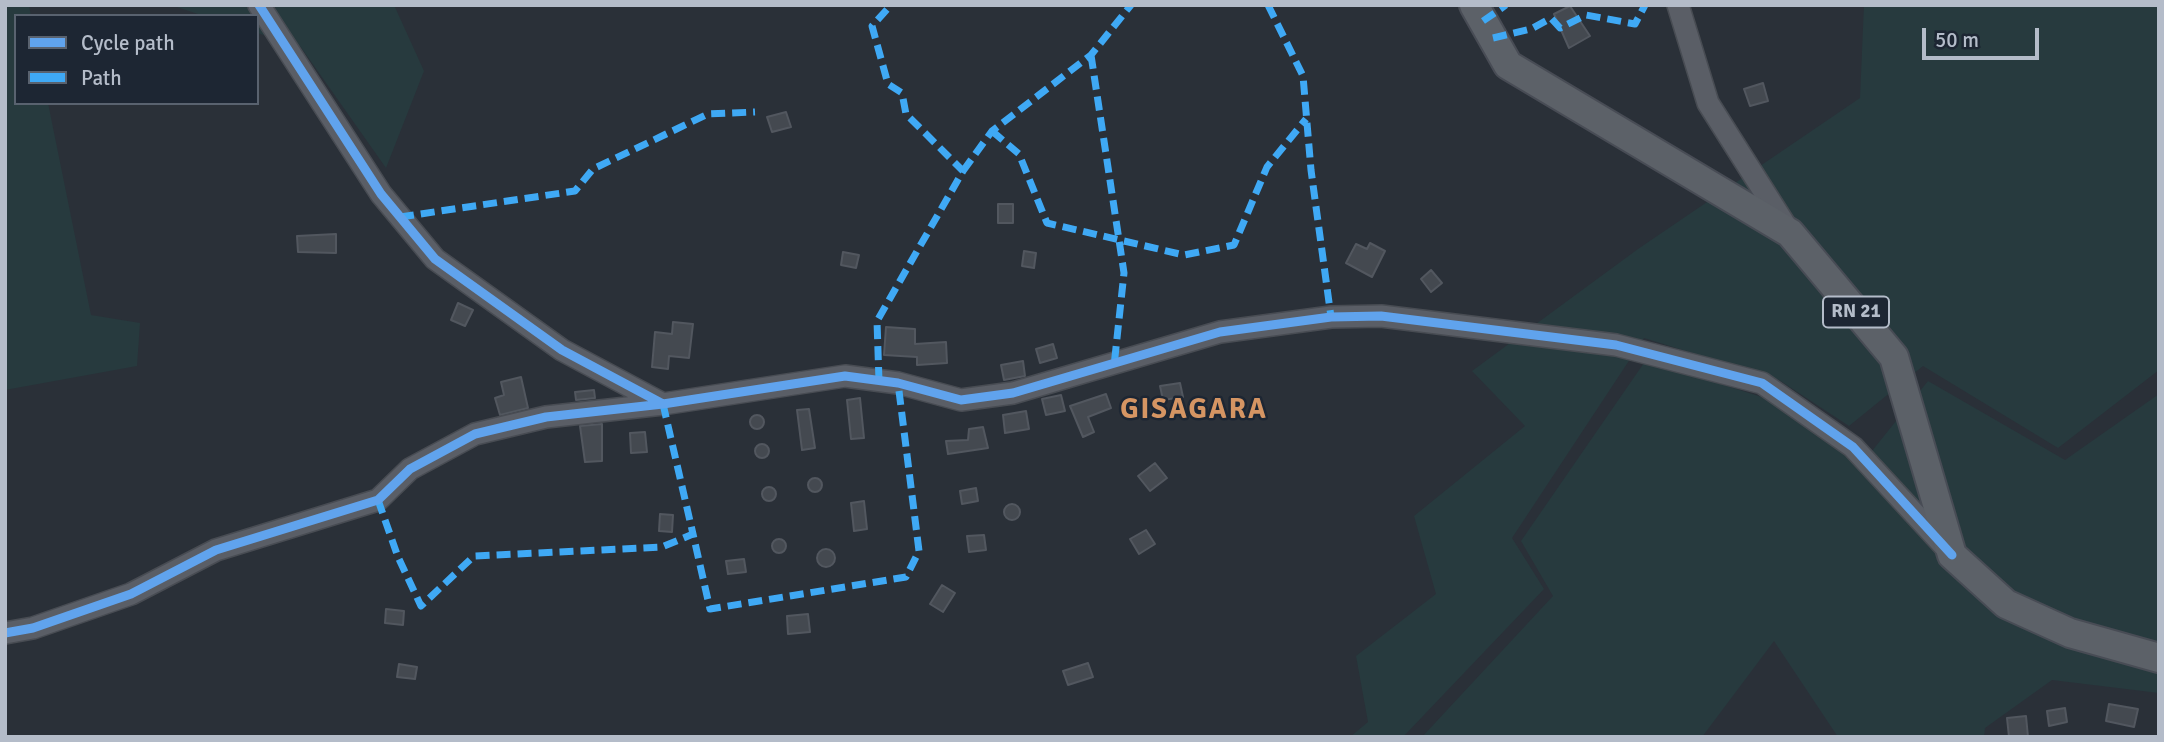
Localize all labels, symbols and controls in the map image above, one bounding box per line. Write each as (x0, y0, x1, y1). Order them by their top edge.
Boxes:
legend (14, 14, 259, 105)
scale bar (1926, 14, 2043, 58)
text: 50 m (1935, 27, 1979, 53)
text: Cycle path (81, 30, 175, 56)
text: Path (81, 65, 122, 91)
road number: RN 21 (1823, 296, 1889, 328)
district label: GISAGARA (1121, 394, 1267, 428)

